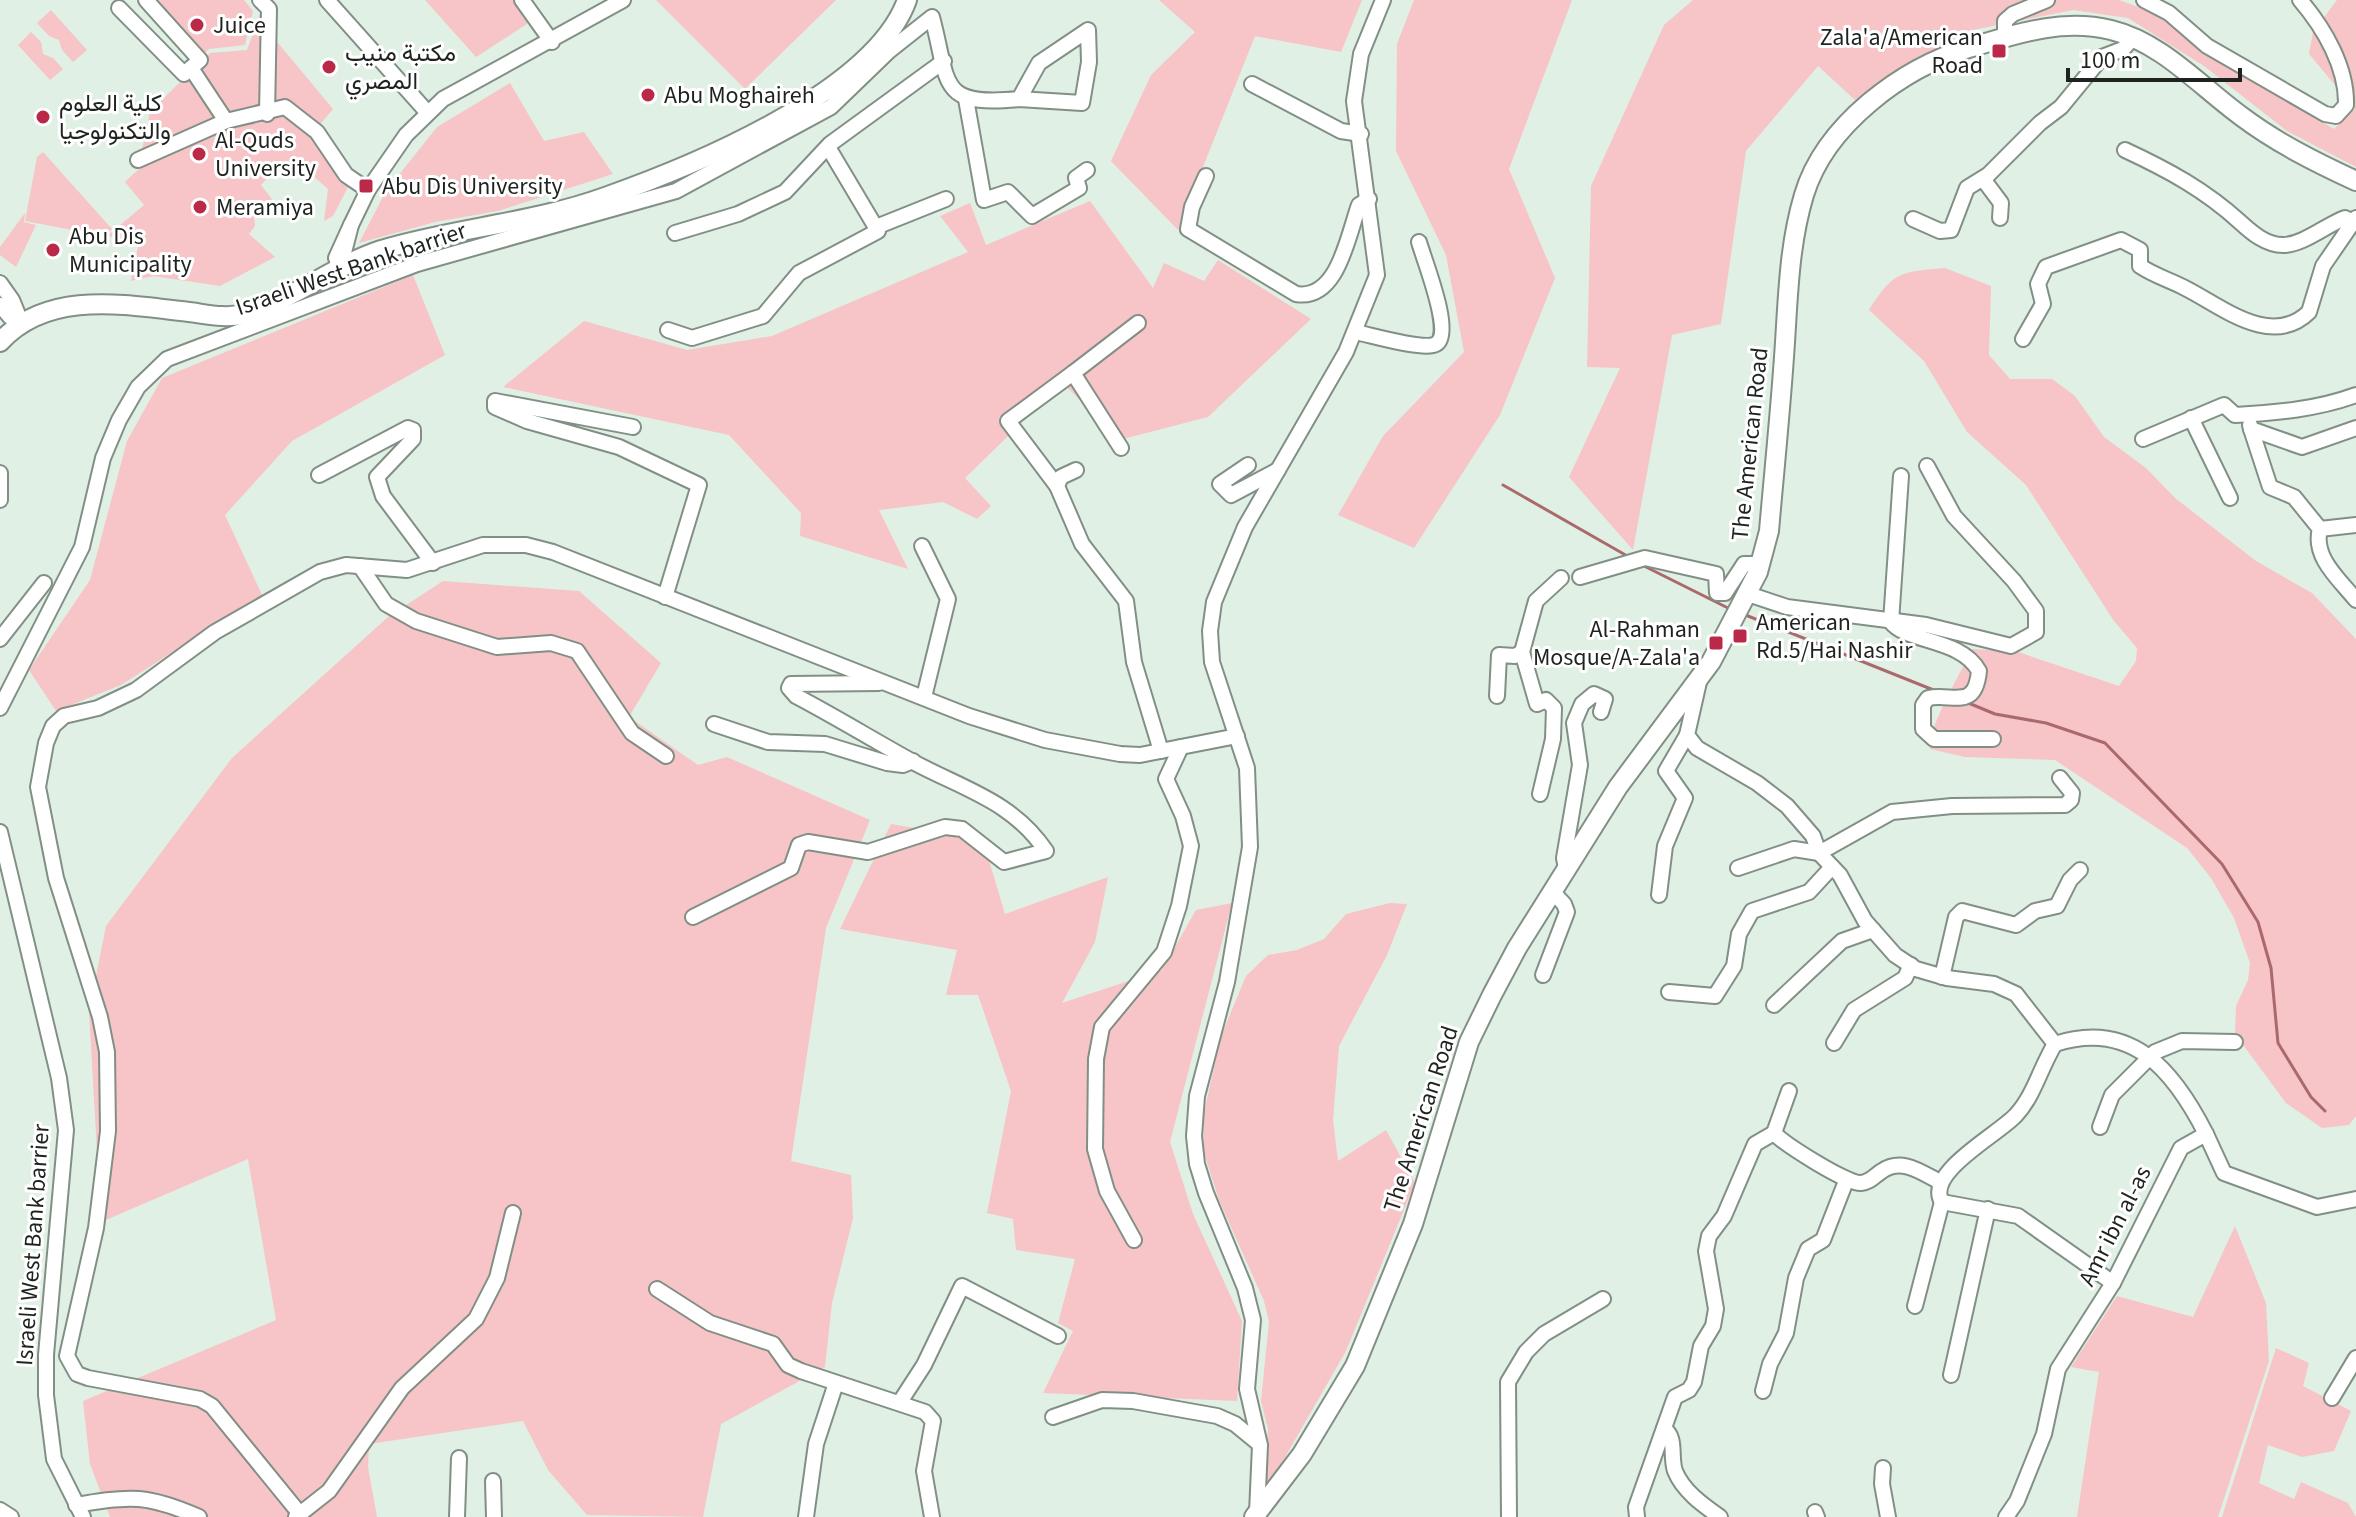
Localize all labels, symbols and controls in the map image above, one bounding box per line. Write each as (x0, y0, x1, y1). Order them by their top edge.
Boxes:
place label: Juice (213, 8, 266, 43)
marker: Juice (188, 16, 206, 34)
place label: Zala'a/American Road (1820, 20, 1983, 83)
scale bar (2068, 32, 2240, 82)
place label: مكتبة منيب المصري (345, 36, 456, 100)
marker: Zala'a/American Road (1990, 42, 2008, 60)
text: 100 m (2080, 43, 2140, 78)
marker: مكتبة منيب المصري (320, 58, 338, 76)
place label: Abu Moghaireh (664, 78, 815, 113)
place label: كلية العلوم والتكنولوجيا (59, 86, 171, 149)
marker: Abu Moghaireh (639, 86, 657, 104)
marker: كلية العلوم والتكنولوجيا (34, 108, 52, 126)
place label: Al-Quds University (215, 123, 316, 186)
marker: Al-Quds University (190, 145, 208, 163)
place label: Abu Dis University (382, 169, 563, 204)
marker: Abu Dis University (357, 177, 375, 195)
place label: Meramiya (216, 190, 314, 225)
marker: Meramiya (191, 198, 209, 216)
street label: Israeli West Bank barrier (231, 213, 472, 325)
place label: Abu Dis Municipality (69, 219, 192, 282)
marker: Abu Dis Municipality (44, 241, 62, 259)
street label: The American Road (1722, 346, 1778, 542)
place label: American Rd.5/Hai Nashir (1756, 605, 1913, 668)
place label: Al-Rahman Mosque/A-Zala'a (1533, 612, 1700, 675)
marker: American Rd.5/Hai Nashir (1731, 627, 1749, 645)
marker: Al-Rahman Mosque/A-Zala'a (1707, 634, 1725, 652)
street label: The American Road (1374, 1021, 1468, 1217)
street label: Israeli West Bank barrier (7, 1122, 59, 1367)
street label: Amr ibn al-as (2070, 1160, 2160, 1292)

